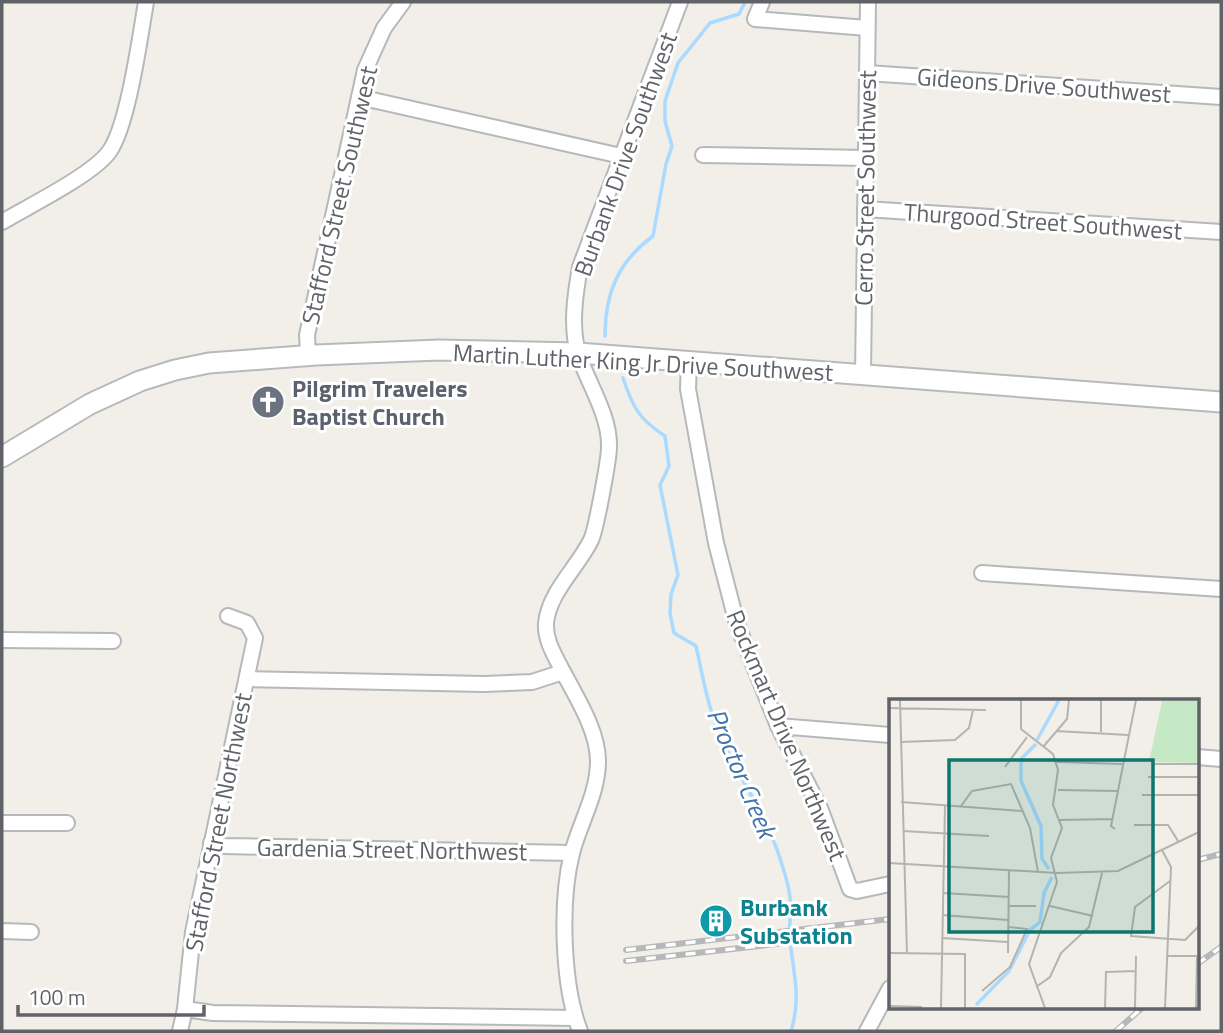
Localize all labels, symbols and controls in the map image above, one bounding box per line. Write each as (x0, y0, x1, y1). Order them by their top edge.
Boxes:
street label: Burbank Drive Southwest (564, 26, 686, 281)
street label: Gideons Drive Southwest (916, 58, 1173, 112)
street label: Stafford Street Southwest (292, 62, 386, 328)
street label: Cerro Street Southwest (845, 69, 885, 306)
street label: Thurgood Street Southwest (903, 193, 1184, 249)
street label: Martin Luther King Jr Drive Southwest (452, 334, 835, 390)
place label: Pilgrim Travelers Baptist Church (292, 370, 468, 434)
church icon: Pilgrim Travelers Baptist Church (249, 383, 287, 421)
street label: Rockmart Drive Northwest (718, 604, 856, 866)
street label: Stafford Street Northwest (175, 689, 261, 954)
inset map (889, 699, 1198, 1009)
water label: Proctor Creek (697, 702, 788, 847)
street label: Gardenia Street Northwest (257, 829, 528, 869)
place label: Burbank Substation (740, 889, 853, 953)
building icon: Burbank Substation (697, 902, 735, 940)
scale bar (18, 974, 203, 1018)
text: 100 m (28, 981, 85, 1013)

